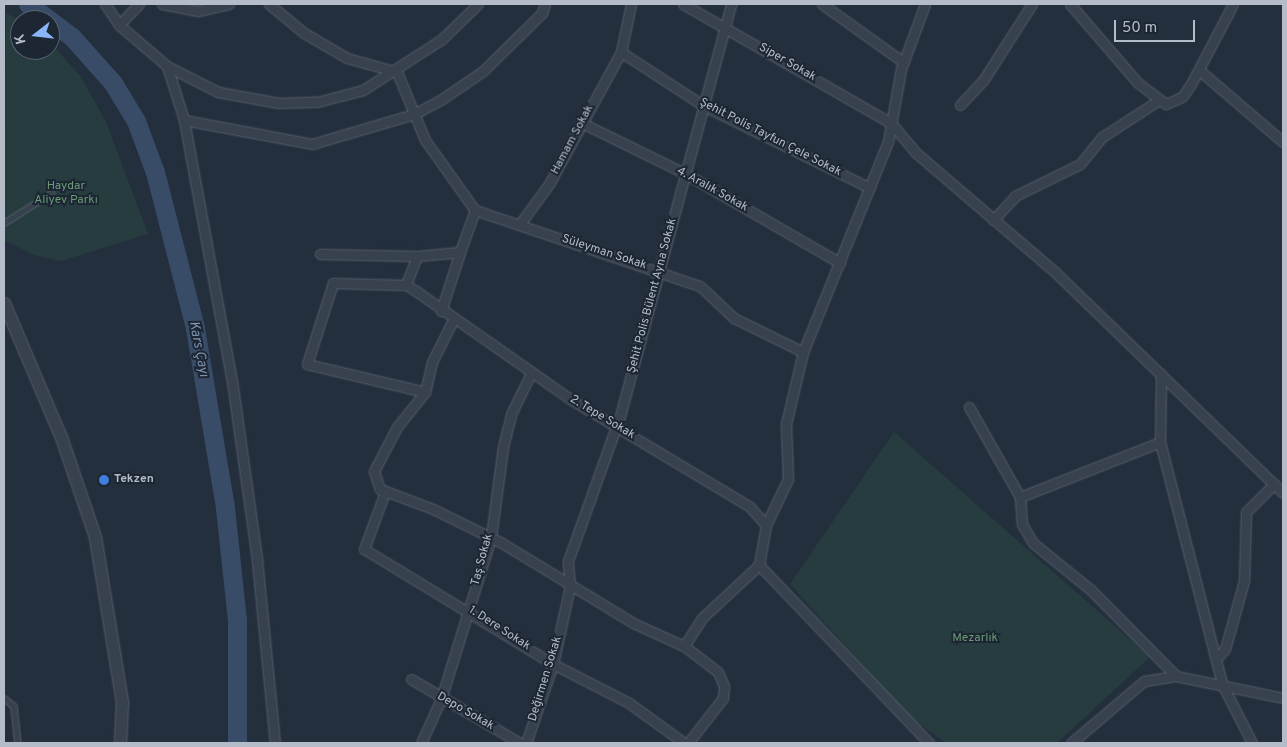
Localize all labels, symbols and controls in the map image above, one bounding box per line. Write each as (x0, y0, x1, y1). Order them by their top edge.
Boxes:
north arrow (10, 10, 60, 60)
scale bar (1117, 10, 1198, 42)
text: 50 m (1122, 19, 1157, 38)
text: K (12, 32, 31, 46)
street label: Siper Sokak (756, 41, 818, 85)
street label: Şehit Polis Tayfun Çele Sokak (697, 96, 843, 180)
street label: Hamam Sokak (549, 103, 597, 177)
street label: 4. Aralık Sokak (674, 164, 750, 216)
park label: Haydar Aliyev Parkı (34, 180, 98, 208)
street label: Şehit Polis Bülent Ayna Sokak (625, 217, 681, 375)
street label: Süleyman Sokak (560, 232, 648, 274)
water label: Kars Çayı (184, 320, 212, 378)
street label: 2. Tepe Sokak (567, 393, 637, 443)
place label: Tekzen (114, 473, 154, 487)
marker: Tekzen (98, 474, 110, 486)
street label: Taş Sokak (469, 532, 497, 588)
street label: 1. Dere Sokak (465, 604, 533, 654)
park label: Mezarlık (952, 632, 998, 646)
street label: Değirmen Sokak (526, 635, 566, 723)
street label: Depo Sokak (434, 690, 496, 734)

